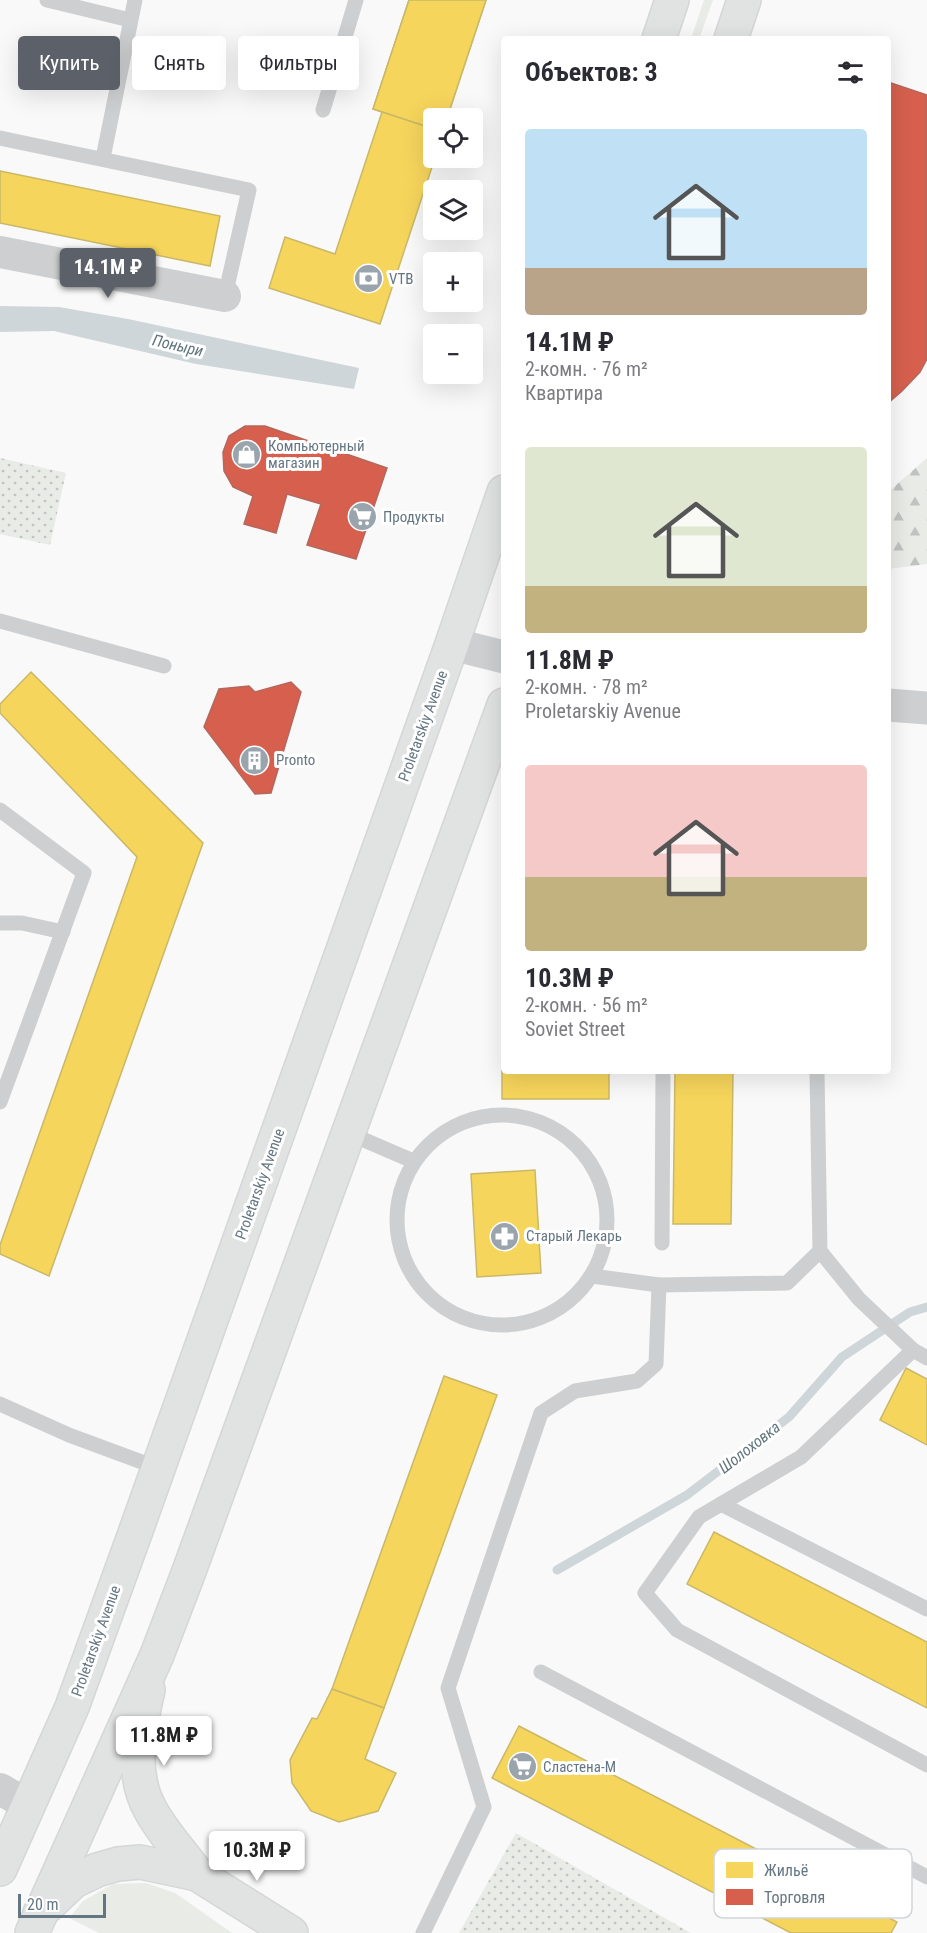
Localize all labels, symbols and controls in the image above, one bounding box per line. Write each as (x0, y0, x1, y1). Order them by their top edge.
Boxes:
chip: Купить (18, 36, 120, 90)
chip: Снять (132, 36, 226, 90)
chip: Фильтры (238, 36, 359, 90)
icon: filters (834, 56, 867, 89)
text: Объектов: 3 (525, 57, 658, 87)
map controls (423, 108, 483, 384)
button: locate (423, 108, 483, 168)
icon: home (642, 168, 750, 276)
button: layers (423, 180, 483, 240)
pin: 14.1M ₽ (53, 248, 163, 299)
button: + (423, 252, 483, 312)
text: 14.1M ₽ (74, 255, 142, 279)
bank icon: VTB (352, 263, 384, 295)
place label: VTB (389, 270, 413, 288)
button: − (423, 324, 483, 384)
text: 14.1M ₽ (525, 327, 614, 357)
water label: Поныри (151, 330, 205, 361)
text: 2-комн. · 76 m² (525, 357, 648, 381)
text: Квартира (525, 381, 603, 405)
place label: Компьютерный магазин (268, 437, 365, 472)
shop icon: Компьютерный магазин (231, 439, 263, 471)
icon: home (642, 486, 750, 594)
supermarket icon: Продукты (346, 501, 378, 533)
place label: Продукты (383, 508, 445, 526)
text: 11.8M ₽ (525, 645, 614, 675)
street label: Proletarskiy Avenue (395, 668, 451, 784)
text: 2-комн. · 78 m² (525, 675, 648, 699)
text: Proletarskiy Avenue (525, 699, 681, 723)
building icon: Pronto (239, 744, 271, 776)
place label: Pronto (276, 751, 315, 769)
icon: home (642, 804, 750, 912)
text: 10.3M ₽ (525, 963, 614, 993)
text: 2-комн. · 56 m² (525, 993, 648, 1017)
text: Soviet Street (525, 1017, 625, 1041)
street label: Proletarskiy Avenue (232, 1126, 288, 1242)
pharmacy icon: Старый Лекарь (489, 1220, 521, 1252)
place label: Старый Лекарь (526, 1227, 622, 1245)
water label: Шолоховка (715, 1417, 784, 1477)
street label: Proletarskiy Avenue (68, 1583, 124, 1699)
pin: 11.8M ₽ (109, 1716, 219, 1767)
text: 11.8M ₽ (130, 1723, 198, 1747)
supermarket icon: Сластена-М (506, 1751, 538, 1783)
place label: Сластена-М (543, 1758, 616, 1776)
pin: 10.3M ₽ (202, 1831, 312, 1882)
text: 10.3M ₽ (223, 1838, 291, 1862)
legend (714, 1849, 912, 1918)
text: Жильё (764, 1861, 808, 1880)
text: Торговля (764, 1888, 825, 1907)
scale bar (18, 1891, 106, 1918)
text: 20 m (27, 1895, 59, 1914)

